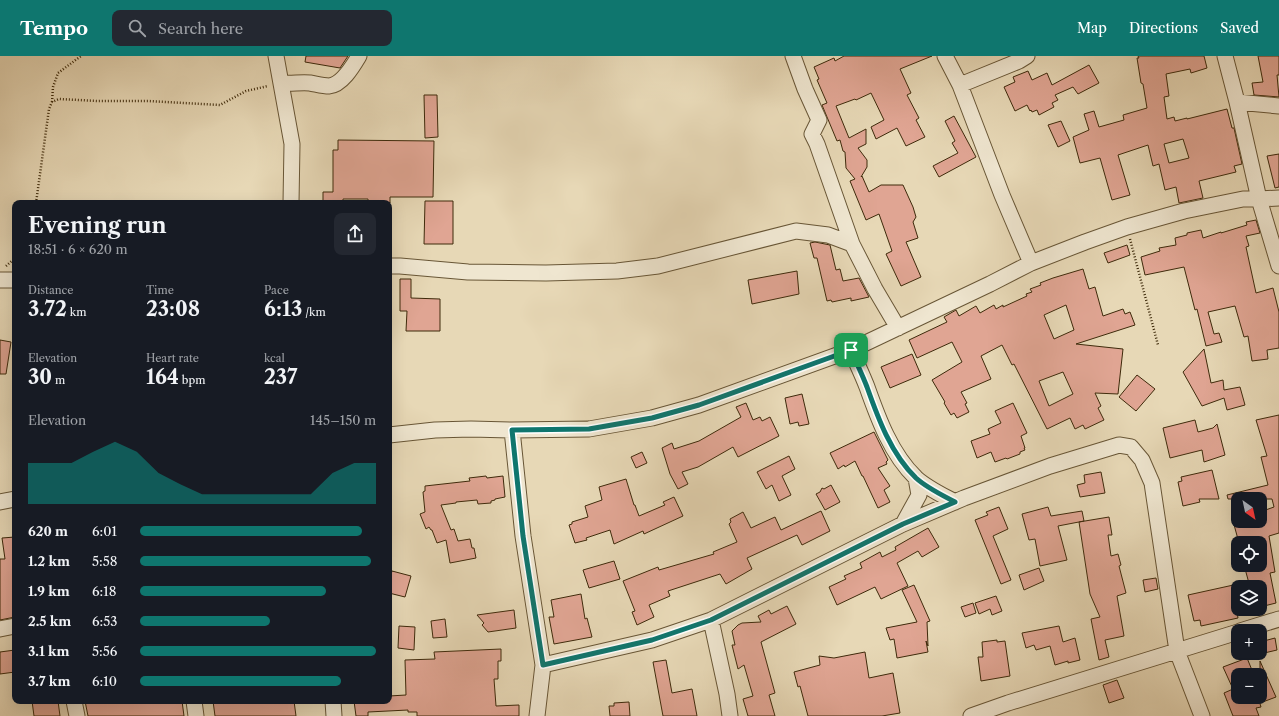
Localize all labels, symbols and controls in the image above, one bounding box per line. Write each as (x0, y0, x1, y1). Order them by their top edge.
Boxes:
search box (112, 10, 392, 46)
text: Tempo (20, 17, 88, 40)
icon: search (126, 17, 148, 39)
text: Search here (158, 19, 243, 38)
text: Map (1077, 19, 1107, 37)
text: Directions (1129, 19, 1198, 37)
text: Saved (1220, 19, 1259, 37)
text: Evening run (28, 212, 167, 239)
button: share (334, 213, 376, 255)
text: 18:51 · 6 × 620 m (28, 241, 128, 257)
text: Distance (28, 283, 74, 297)
text: Time (146, 283, 174, 297)
text: Pace (264, 283, 289, 297)
text: 3.72 (28, 297, 67, 321)
text: 23:08 (146, 297, 200, 321)
text: 6:13 (264, 297, 302, 321)
text: km (67, 305, 86, 319)
text: /km (302, 305, 326, 319)
pin (834, 333, 868, 367)
icon: arrive (840, 339, 862, 361)
text: Elevation (28, 351, 77, 365)
text: Heart rate (146, 351, 199, 365)
text: kcal (264, 351, 285, 365)
text: 30 (28, 365, 52, 389)
text: 164 (146, 365, 179, 389)
text: 237 (264, 365, 298, 389)
text: m (52, 373, 65, 387)
text: bpm (179, 373, 205, 387)
text: Elevation (28, 412, 86, 428)
text: 145–150 m (310, 412, 376, 428)
north arrow (1231, 492, 1267, 528)
map controls (1231, 492, 1267, 704)
text: 620 m (28, 523, 68, 539)
text: 6:01 (92, 523, 117, 539)
button: locate (1231, 536, 1267, 572)
text: 1.2 km (28, 553, 70, 569)
text: 5:58 (92, 553, 117, 569)
button: layers (1231, 580, 1267, 616)
text: 1.9 km (28, 583, 70, 599)
text: 6:18 (92, 583, 116, 599)
text: 2.5 km (28, 613, 71, 629)
text: 6:53 (92, 613, 117, 629)
button: + (1231, 624, 1267, 660)
text: 3.1 km (28, 643, 70, 659)
text: 5:56 (92, 643, 117, 659)
button: − (1231, 668, 1267, 704)
text: 3.7 km (28, 673, 70, 689)
text: 6:10 (92, 673, 117, 689)

